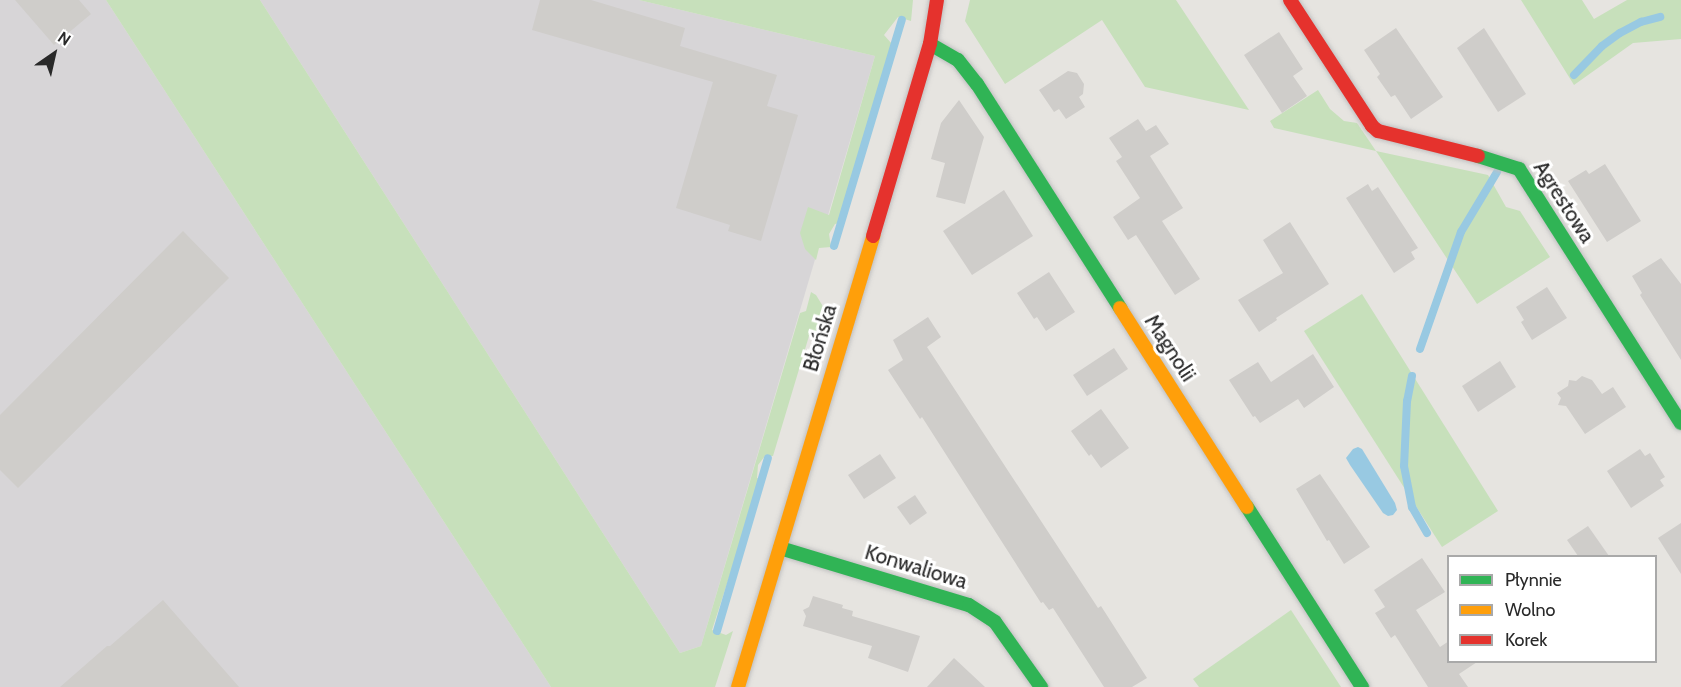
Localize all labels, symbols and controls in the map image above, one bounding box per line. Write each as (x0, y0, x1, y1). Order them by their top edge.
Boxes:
north arrow (24, 24, 84, 84)
text: N (54, 28, 74, 50)
street label: Agrestowa (1528, 156, 1600, 248)
street label: Błońska (798, 301, 842, 375)
street label: Magnolii (1139, 310, 1201, 386)
street label: Konwaliowa (862, 540, 970, 594)
legend (1447, 555, 1657, 663)
text: Płynnie (1505, 569, 1562, 591)
text: Wolno (1505, 599, 1555, 621)
text: Korek (1505, 629, 1547, 651)

